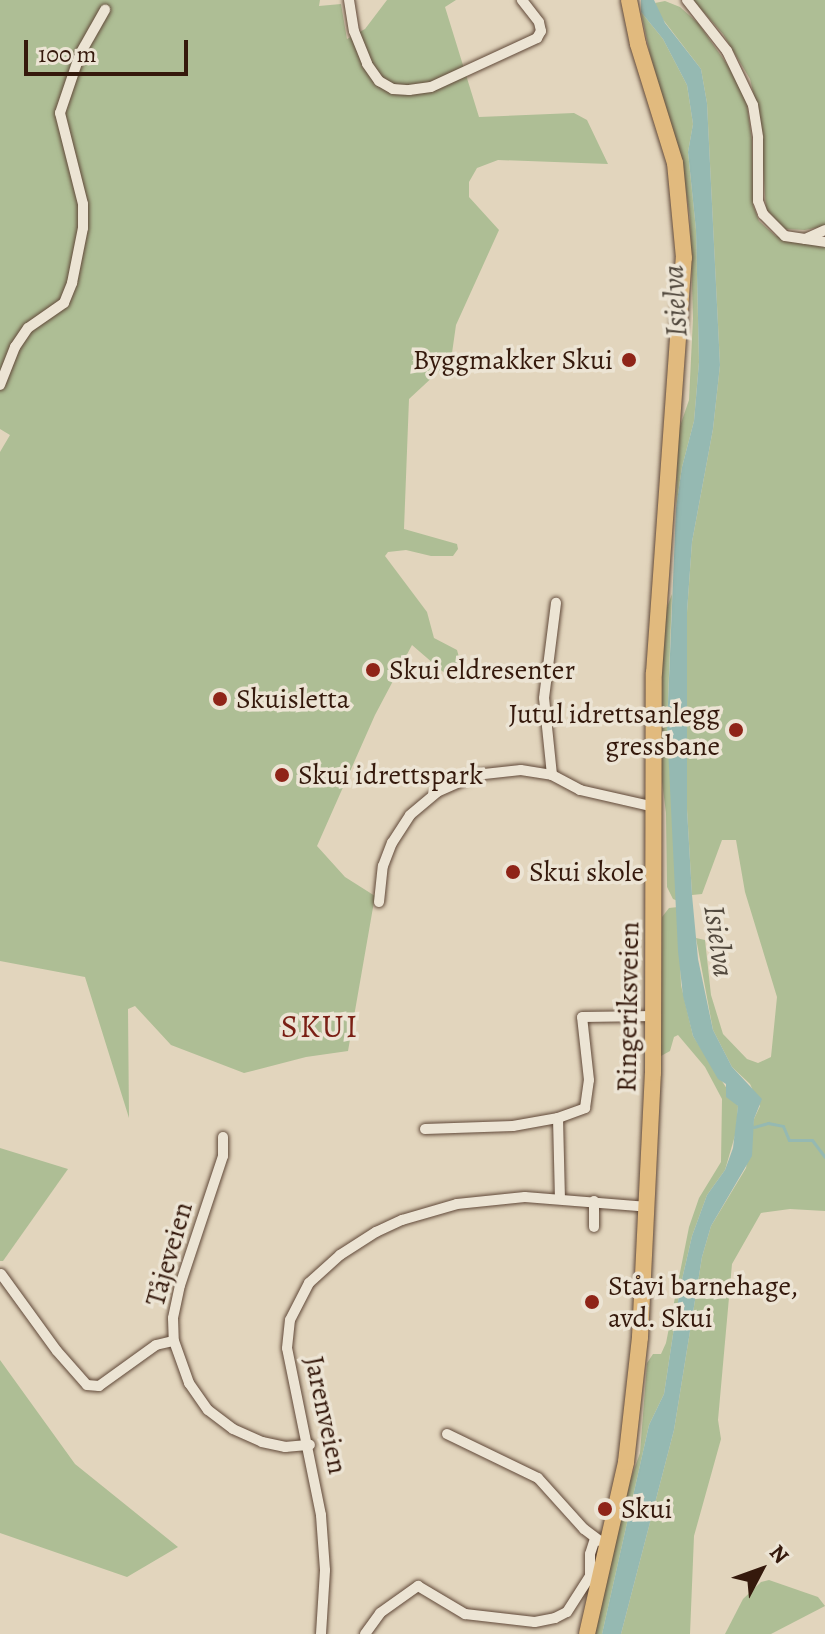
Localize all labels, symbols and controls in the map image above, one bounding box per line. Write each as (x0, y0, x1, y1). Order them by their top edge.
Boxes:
scale bar (28, 24, 192, 74)
text: 100 m (38, 38, 97, 70)
water label: Isielva (655, 264, 695, 338)
place label: Byggmakker Skui (413, 343, 613, 377)
marker: Byggmakker Skui (620, 351, 638, 369)
place label: Skui eldresenter (389, 653, 575, 687)
marker: Skui eldresenter (364, 661, 382, 679)
place label: Skuisletta (236, 682, 350, 716)
marker: Skuisletta (211, 690, 229, 708)
place label: Jutul idrettsanlegg gressbane (509, 697, 720, 763)
marker: Jutul idrettsanlegg gressbane (727, 721, 745, 739)
place label: Skui idrettspark (298, 758, 483, 792)
marker: Skui idrettspark (273, 766, 291, 784)
place label: Skui skole (529, 855, 644, 889)
marker: Skui skole (504, 863, 522, 881)
water label: Isielva (696, 903, 742, 979)
street label: Ringeriksveien (610, 921, 646, 1093)
district label: SKUI (281, 1007, 359, 1045)
street label: Tåjeveien (138, 1198, 200, 1310)
place label: Ståvi barnehage, avd. Skui (608, 1269, 798, 1335)
marker: Ståvi barnehage, avd. Skui (583, 1293, 601, 1311)
street label: Jarenveien (297, 1353, 355, 1477)
place label: Skui (621, 1492, 673, 1526)
marker: Skui (596, 1500, 614, 1518)
north arrow (721, 1530, 801, 1610)
text: N (763, 1538, 796, 1570)

